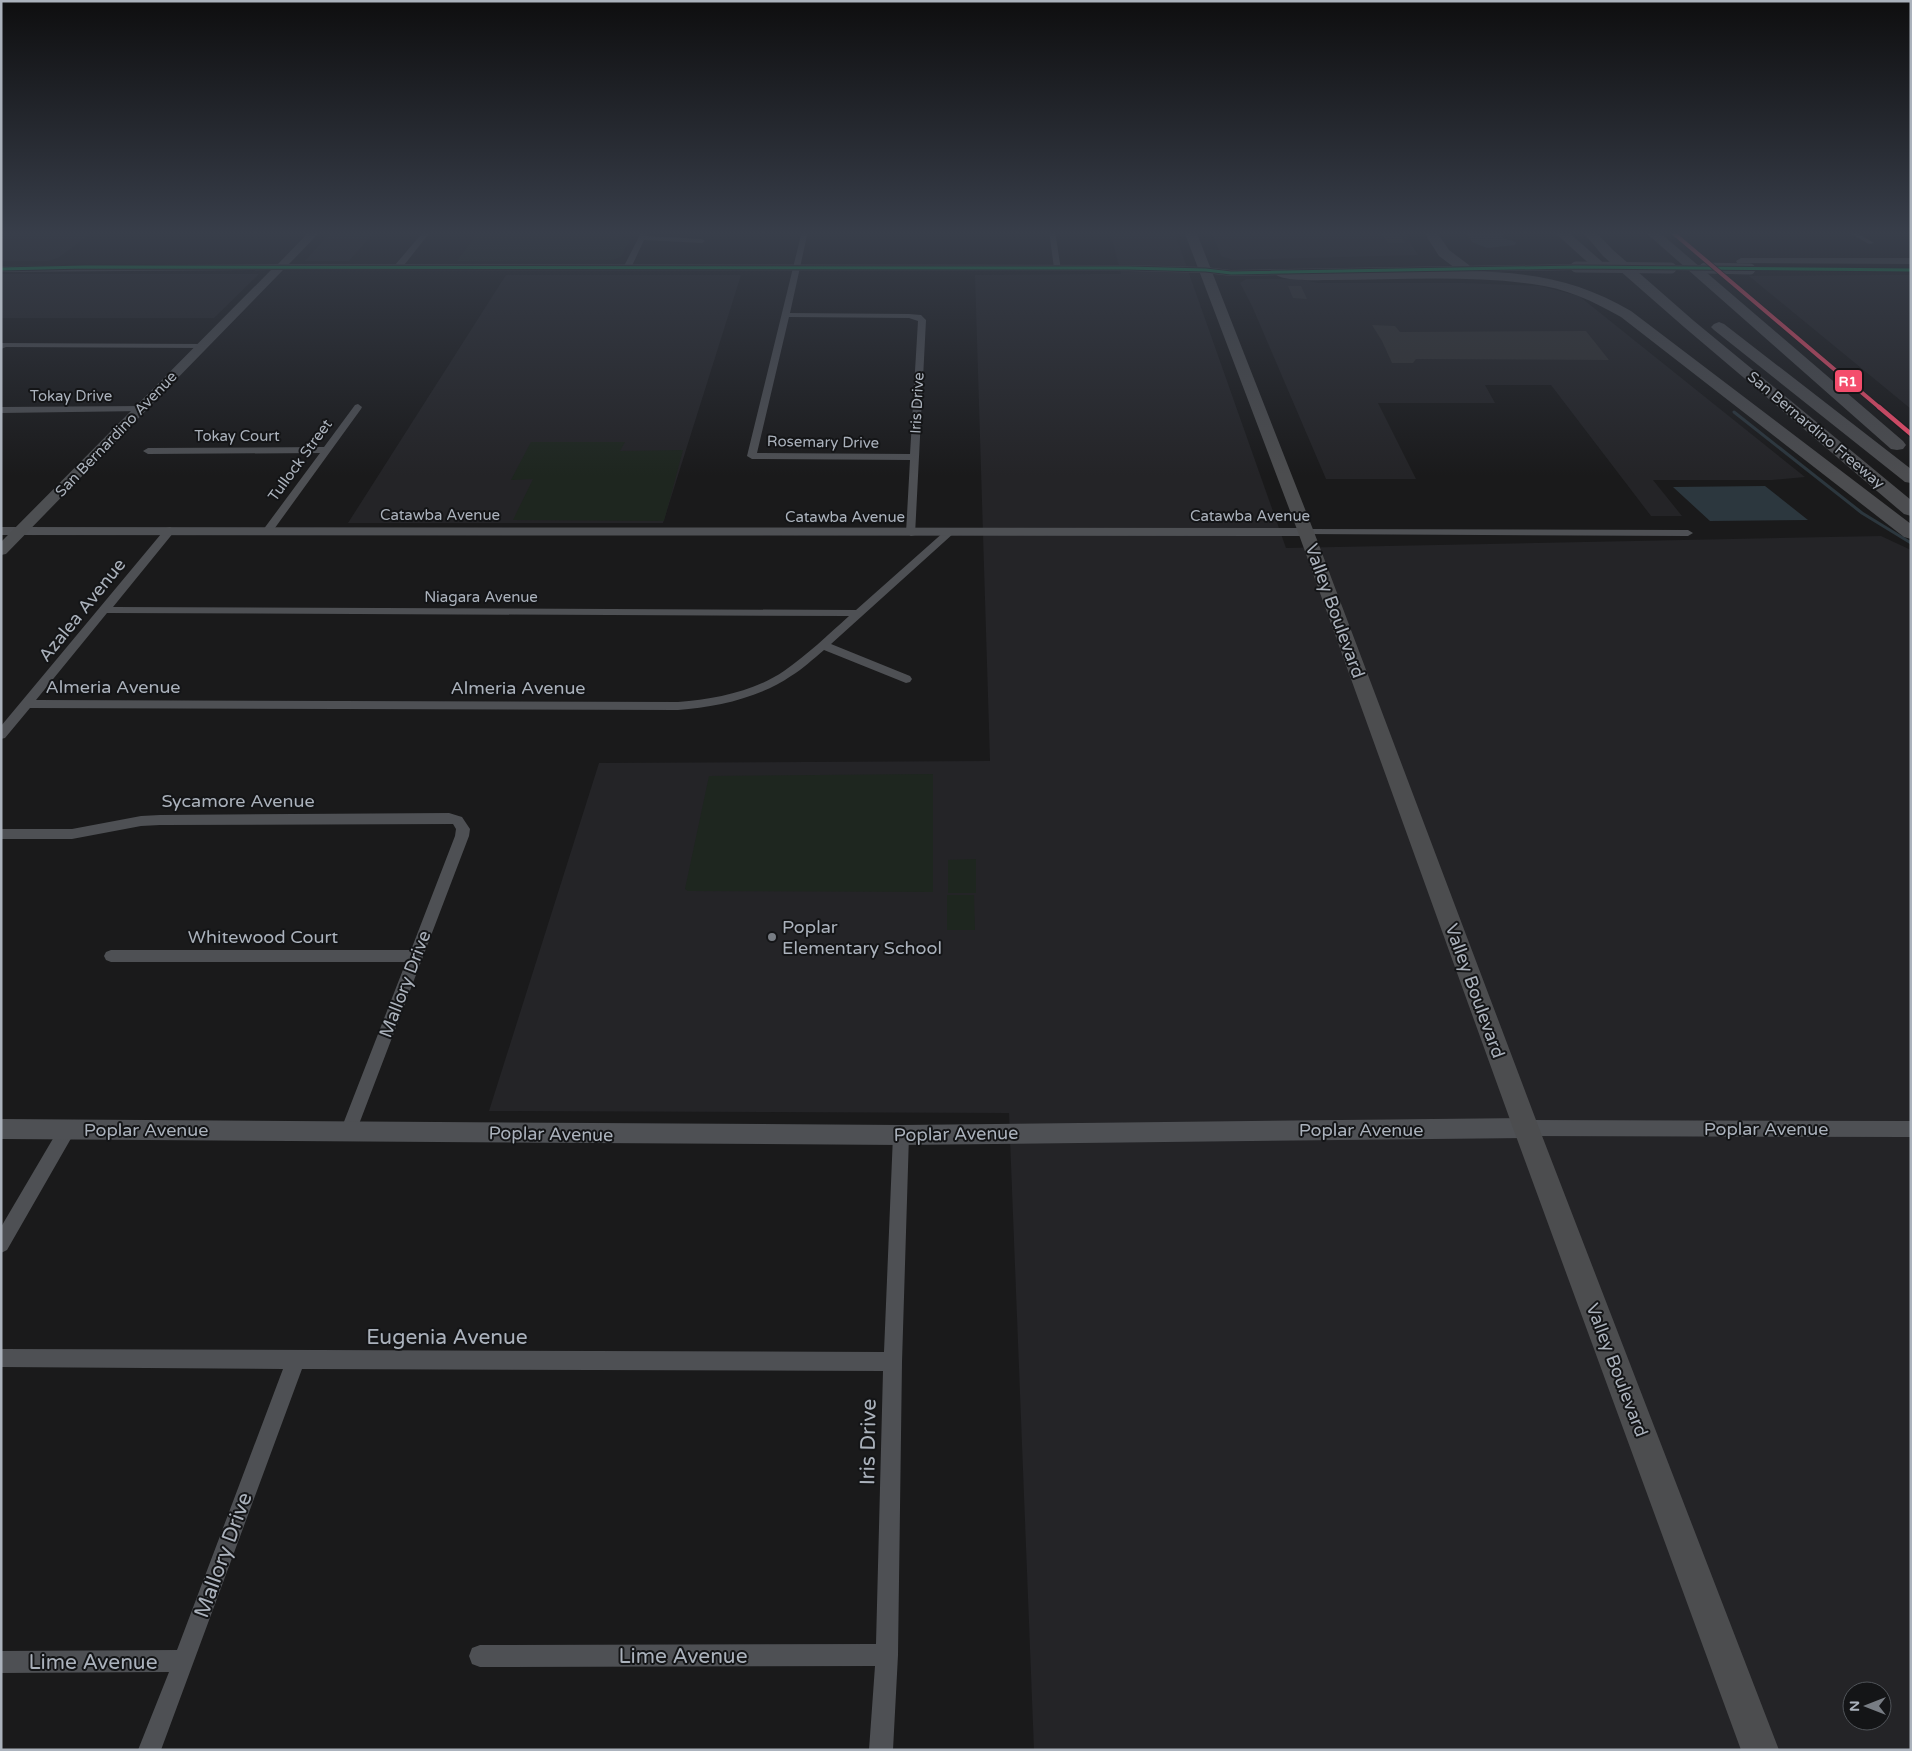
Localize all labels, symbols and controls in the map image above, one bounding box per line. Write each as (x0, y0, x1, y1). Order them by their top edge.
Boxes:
street label: San Bernardino Avenue (51, 368, 181, 500)
street label: San Bernardino Freeway (1744, 368, 1888, 492)
line badge: R1 (1834, 369, 1863, 393)
street label: Iris Drive (906, 372, 928, 434)
text: R1 (1839, 373, 1857, 390)
street label: Tokay Drive (30, 387, 112, 405)
street label: Tullock Street (264, 415, 336, 504)
street label: Tokay Court (194, 427, 280, 445)
street label: Rosemary Drive (767, 432, 879, 452)
street label: Catawba Avenue (380, 506, 500, 524)
street label: Catawba Avenue (1190, 507, 1310, 525)
street label: Catawba Avenue (785, 508, 905, 526)
street label: Valley Boulevard (1300, 541, 1370, 681)
street label: Azalea Avenue (34, 554, 130, 666)
street label: Niagara Avenue (424, 588, 538, 606)
street label: Almeria Avenue (45, 676, 181, 698)
street label: Almeria Avenue (450, 677, 586, 699)
street label: Sycamore Avenue (161, 790, 315, 812)
place label: Poplar Elementary School (782, 916, 942, 959)
street label: Valley Boulevard (1440, 921, 1510, 1061)
street label: Whitewood Court (188, 926, 338, 948)
street label: Mallory Drive (374, 927, 436, 1041)
marker: Poplar Elementary School (766, 931, 778, 943)
street label: Poplar Avenue (1704, 1118, 1828, 1140)
street label: Poplar Avenue (84, 1119, 208, 1141)
street label: Poplar Avenue (1299, 1119, 1423, 1141)
street label: Poplar Avenue (488, 1122, 614, 1146)
street label: Poplar Avenue (893, 1122, 1019, 1146)
street label: Valley Boulevard (1581, 1300, 1653, 1440)
street label: Eugenia Avenue (366, 1325, 528, 1350)
street label: Iris Drive (855, 1399, 882, 1485)
street label: Mallory Drive (189, 1489, 258, 1621)
street label: Lime Avenue (618, 1644, 748, 1669)
street label: Lime Avenue (28, 1650, 158, 1675)
north arrow (1842, 1681, 1892, 1731)
text: N (1846, 1700, 1863, 1712)

